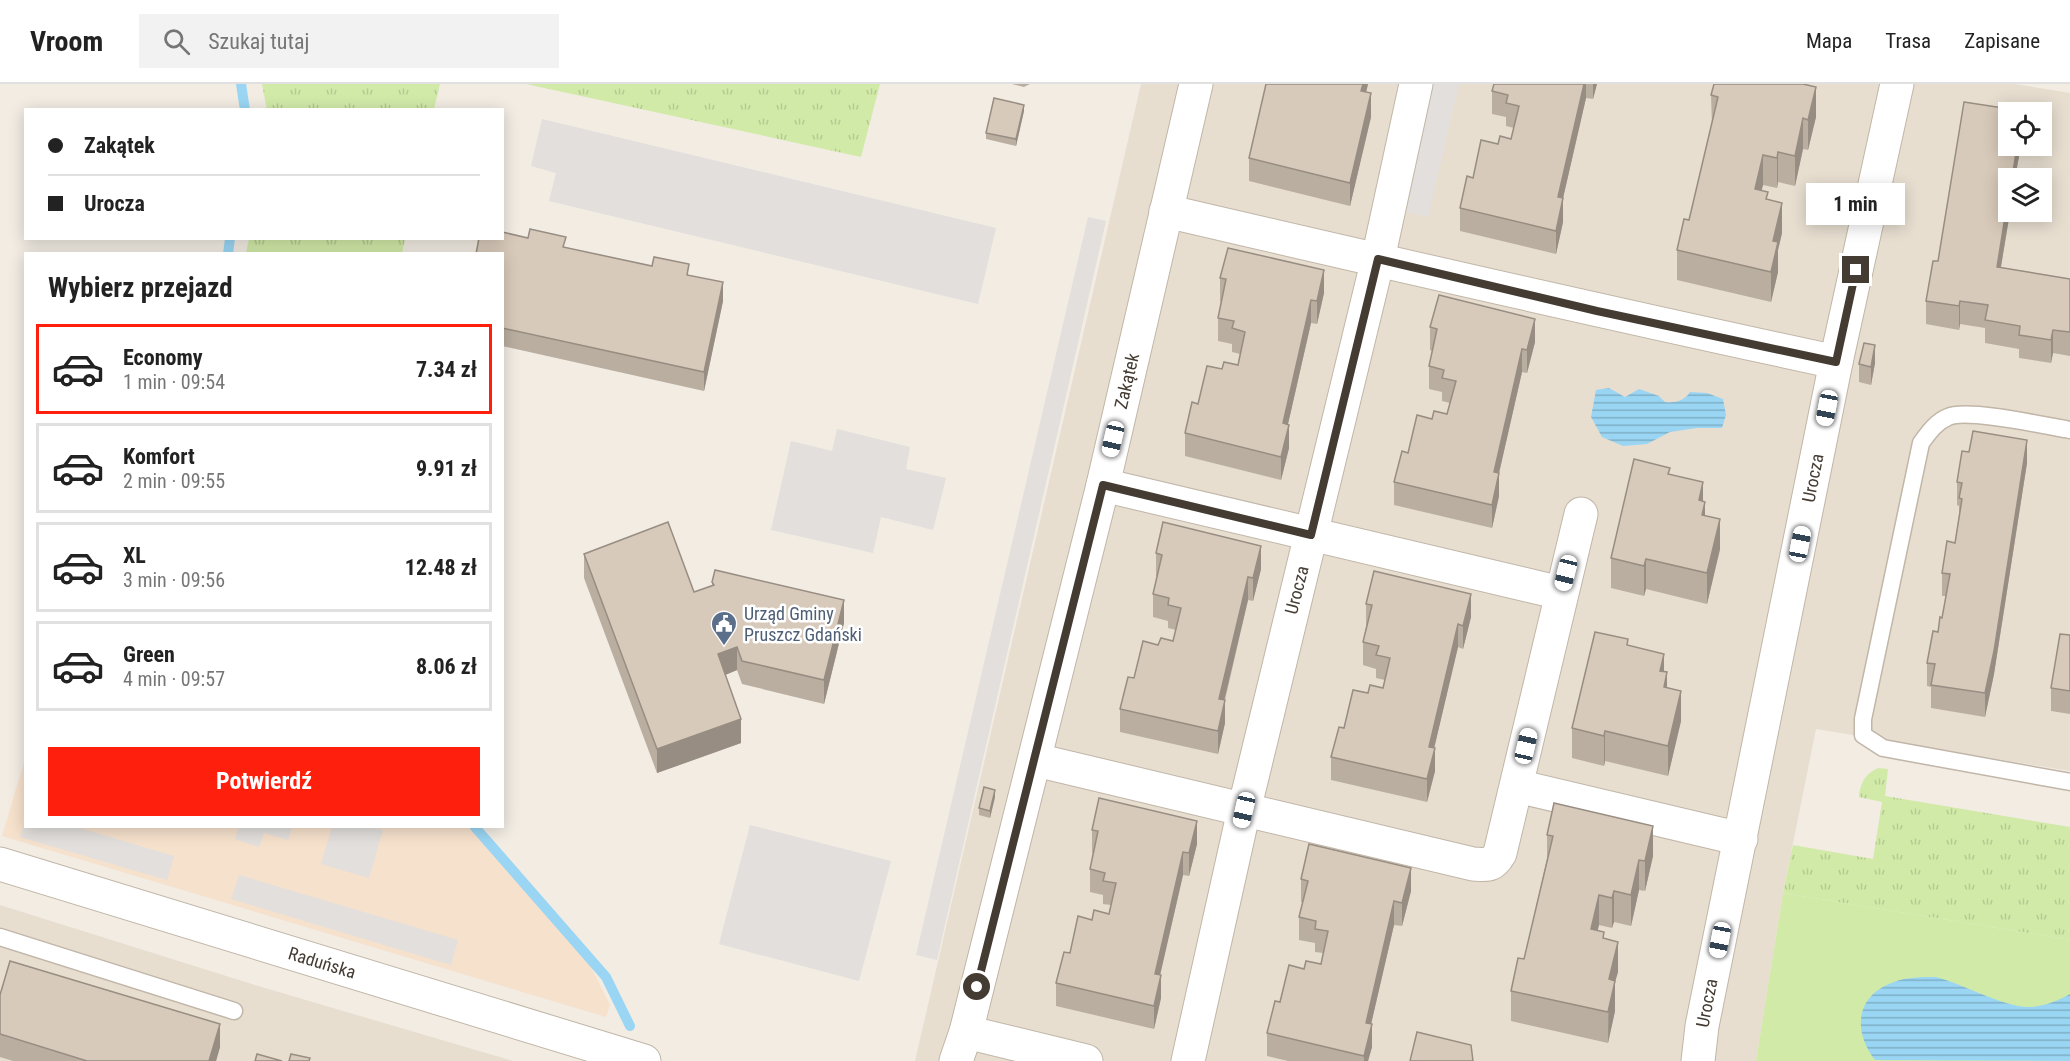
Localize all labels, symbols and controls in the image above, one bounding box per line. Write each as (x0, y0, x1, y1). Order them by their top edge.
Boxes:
search box (139, 14, 559, 68)
text: Vroom (30, 25, 103, 58)
icon: search (160, 25, 193, 58)
text: Szukaj tutaj (208, 29, 309, 54)
text: Mapa (1806, 29, 1852, 53)
text: Trasa (1885, 29, 1931, 53)
text: Zapisane (1964, 29, 2040, 53)
map controls (1998, 102, 2052, 222)
button: locate (1998, 102, 2052, 156)
text: Zakątek (84, 133, 155, 158)
button: layers (1998, 168, 2052, 222)
callout: 1 min (1806, 183, 1906, 225)
text: Urocza (84, 191, 145, 216)
text: 1 min (1833, 192, 1878, 216)
route end (1842, 256, 1869, 283)
text: Wybierz przejazd (48, 272, 233, 304)
icon: car (51, 342, 105, 396)
text: Economy (123, 345, 203, 370)
street label: Zakątek (1110, 351, 1143, 411)
text: 7.34 zł (416, 357, 477, 382)
text: 1 min · 09:54 (123, 370, 225, 394)
car (1815, 389, 1839, 427)
car (1100, 419, 1126, 459)
icon: car (51, 441, 105, 495)
text: Komfort (123, 444, 195, 469)
street label: Urocza (1797, 452, 1828, 504)
text: 9.91 zł (416, 456, 477, 481)
text: 2 min · 09:55 (123, 469, 225, 493)
car (1788, 525, 1812, 563)
icon: car (51, 540, 105, 594)
text: XL (123, 543, 146, 568)
car (1553, 553, 1579, 593)
text: 12.48 zł (405, 555, 477, 580)
street label: Urocza (1280, 563, 1313, 616)
text: 3 min · 09:56 (123, 568, 225, 592)
place label: Urząd Gminy Pruszcz Gdański (744, 603, 862, 645)
public building icon: Urząd Gminy Pruszcz Gdański (709, 609, 739, 647)
icon: car (51, 639, 105, 693)
text: Green (123, 642, 175, 667)
text: 8.06 zł (416, 654, 477, 679)
text: 4 min · 09:57 (123, 667, 225, 691)
car (1513, 726, 1539, 766)
button: Potwierdź (48, 747, 480, 816)
car (1231, 790, 1257, 830)
car (1708, 921, 1732, 959)
street label: Raduńska (286, 942, 358, 983)
route start (963, 973, 990, 1000)
street label: Urocza (1691, 977, 1722, 1029)

